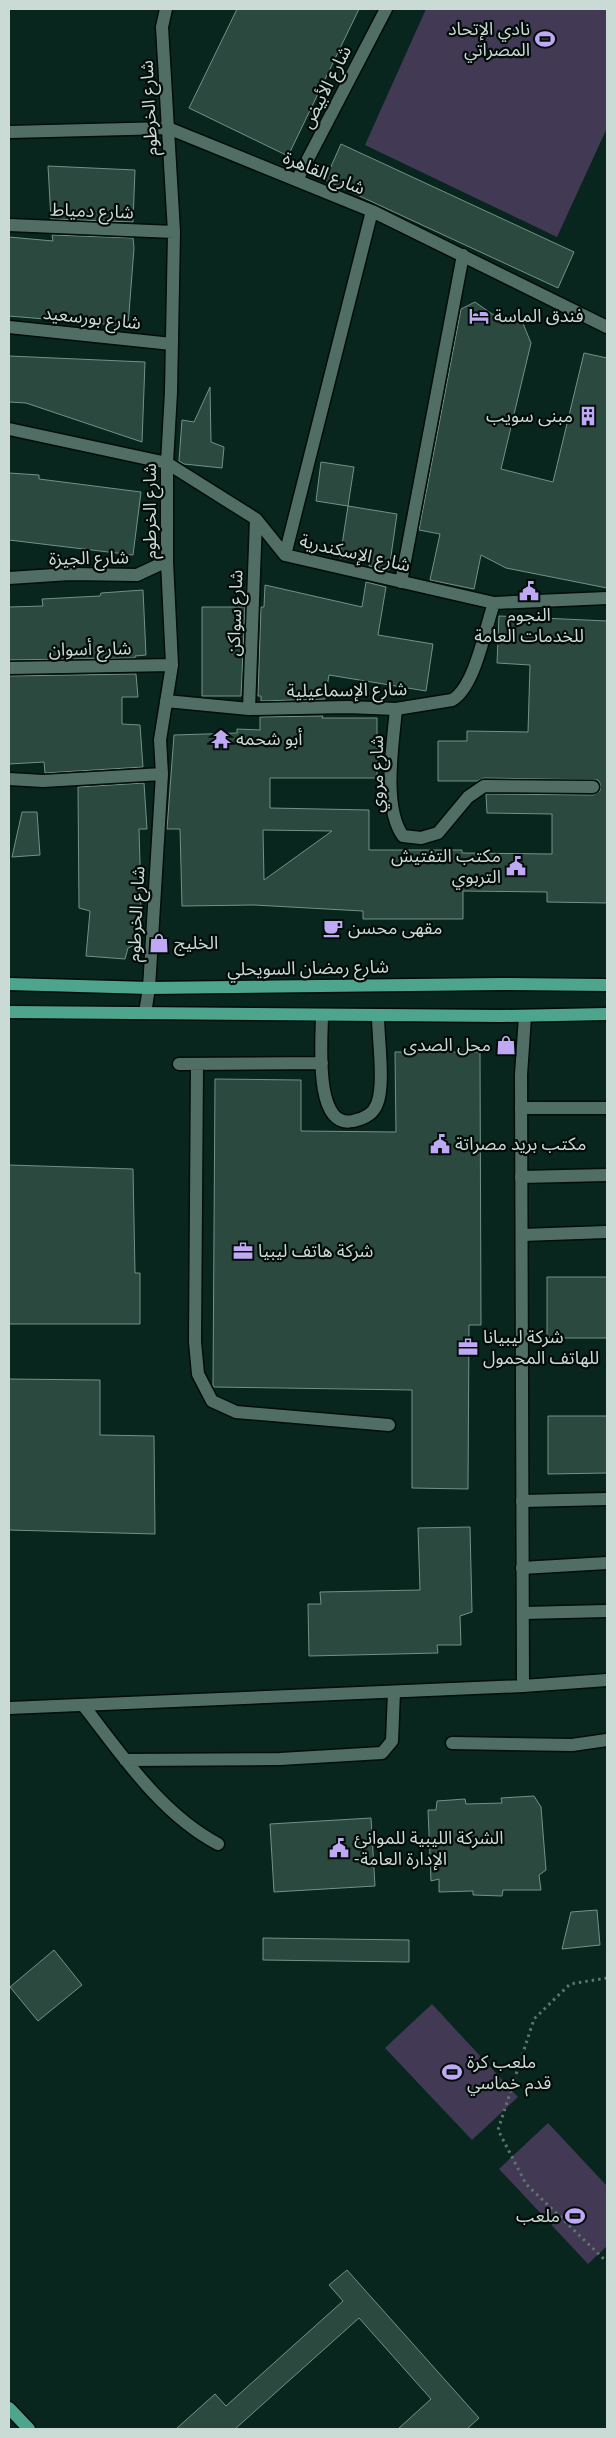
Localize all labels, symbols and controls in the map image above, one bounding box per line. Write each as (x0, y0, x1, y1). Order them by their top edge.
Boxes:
place label: نادي الإتحاد المصراتي (448, 18, 530, 63)
sports icon: نادي الإتحاد المصراتي (534, 28, 556, 50)
street label: شارع الأبيض (296, 42, 359, 133)
street label: شارع الخرطوم (136, 59, 165, 156)
street label: شارع القاهرة (279, 147, 368, 202)
street label: شارع دمياط (50, 199, 134, 226)
street label: شارع بورسعيد (42, 302, 142, 337)
hotel icon: فندق الماسة (468, 305, 490, 327)
place label: فندق الماسة (494, 305, 583, 327)
place label: مبنى سويب (486, 405, 573, 427)
building icon: مبنى سويب (577, 405, 599, 427)
street label: شارع الخرطوم (139, 463, 164, 559)
street label: شارع الإسكندرية (297, 530, 413, 579)
street label: شارع الجيزة (49, 546, 129, 573)
street label: شارع سواكن (222, 569, 251, 657)
public building icon: النجوم للخدمات العامة (518, 580, 540, 602)
place label: النجوم للخدمات العامة (474, 604, 584, 647)
street label: شارع أسوان (48, 637, 132, 664)
street label: شارع الإسماعيلية (287, 678, 407, 705)
temple icon: أبو شحمه (210, 728, 232, 750)
place label: أبو شحمه (236, 728, 303, 750)
street label: شارع مروي (366, 735, 391, 813)
place label: مكتب التفتيش التربوي (391, 845, 501, 890)
public building icon: مكتب التفتيش التربوي (505, 855, 527, 877)
street label: شارع الخرطوم (123, 866, 152, 963)
cafe icon: مقهى محسن (322, 917, 344, 939)
place label: مقهى محسن (348, 917, 442, 939)
shop icon: الخليج (148, 932, 170, 954)
place label: الخليج (174, 932, 218, 956)
street label: شارع رمضان السويحلي (227, 956, 389, 983)
place label: محل الصدى (403, 1034, 491, 1056)
shop icon: محل الصدى (495, 1034, 517, 1056)
public building icon: مكتب بريد مصراتة (429, 1133, 451, 1155)
place label: مكتب بريد مصراتة (455, 1133, 587, 1155)
office icon: شركة هاتف ليبيا (232, 1240, 254, 1262)
place label: شركة هاتف ليبيا (258, 1240, 373, 1262)
place label: شركة ليبيانا للهاتف المحمول (483, 1326, 599, 1369)
office icon: شركة ليبيانا للهاتف المحمول (457, 1336, 479, 1358)
place label: الشركة الليبية للموانئ -الإدارة العامة (354, 1827, 503, 1871)
public building icon: الشركة الليبية للموانئ -الإدارة العامة (328, 1837, 350, 1859)
place label: ملعب كرة قدم خماسي (467, 2051, 551, 2097)
sports icon: ملعب كرة قدم خماسي (441, 2061, 463, 2083)
place label: ملعب (516, 2205, 560, 2227)
sports icon: ملعب (564, 2205, 586, 2227)

